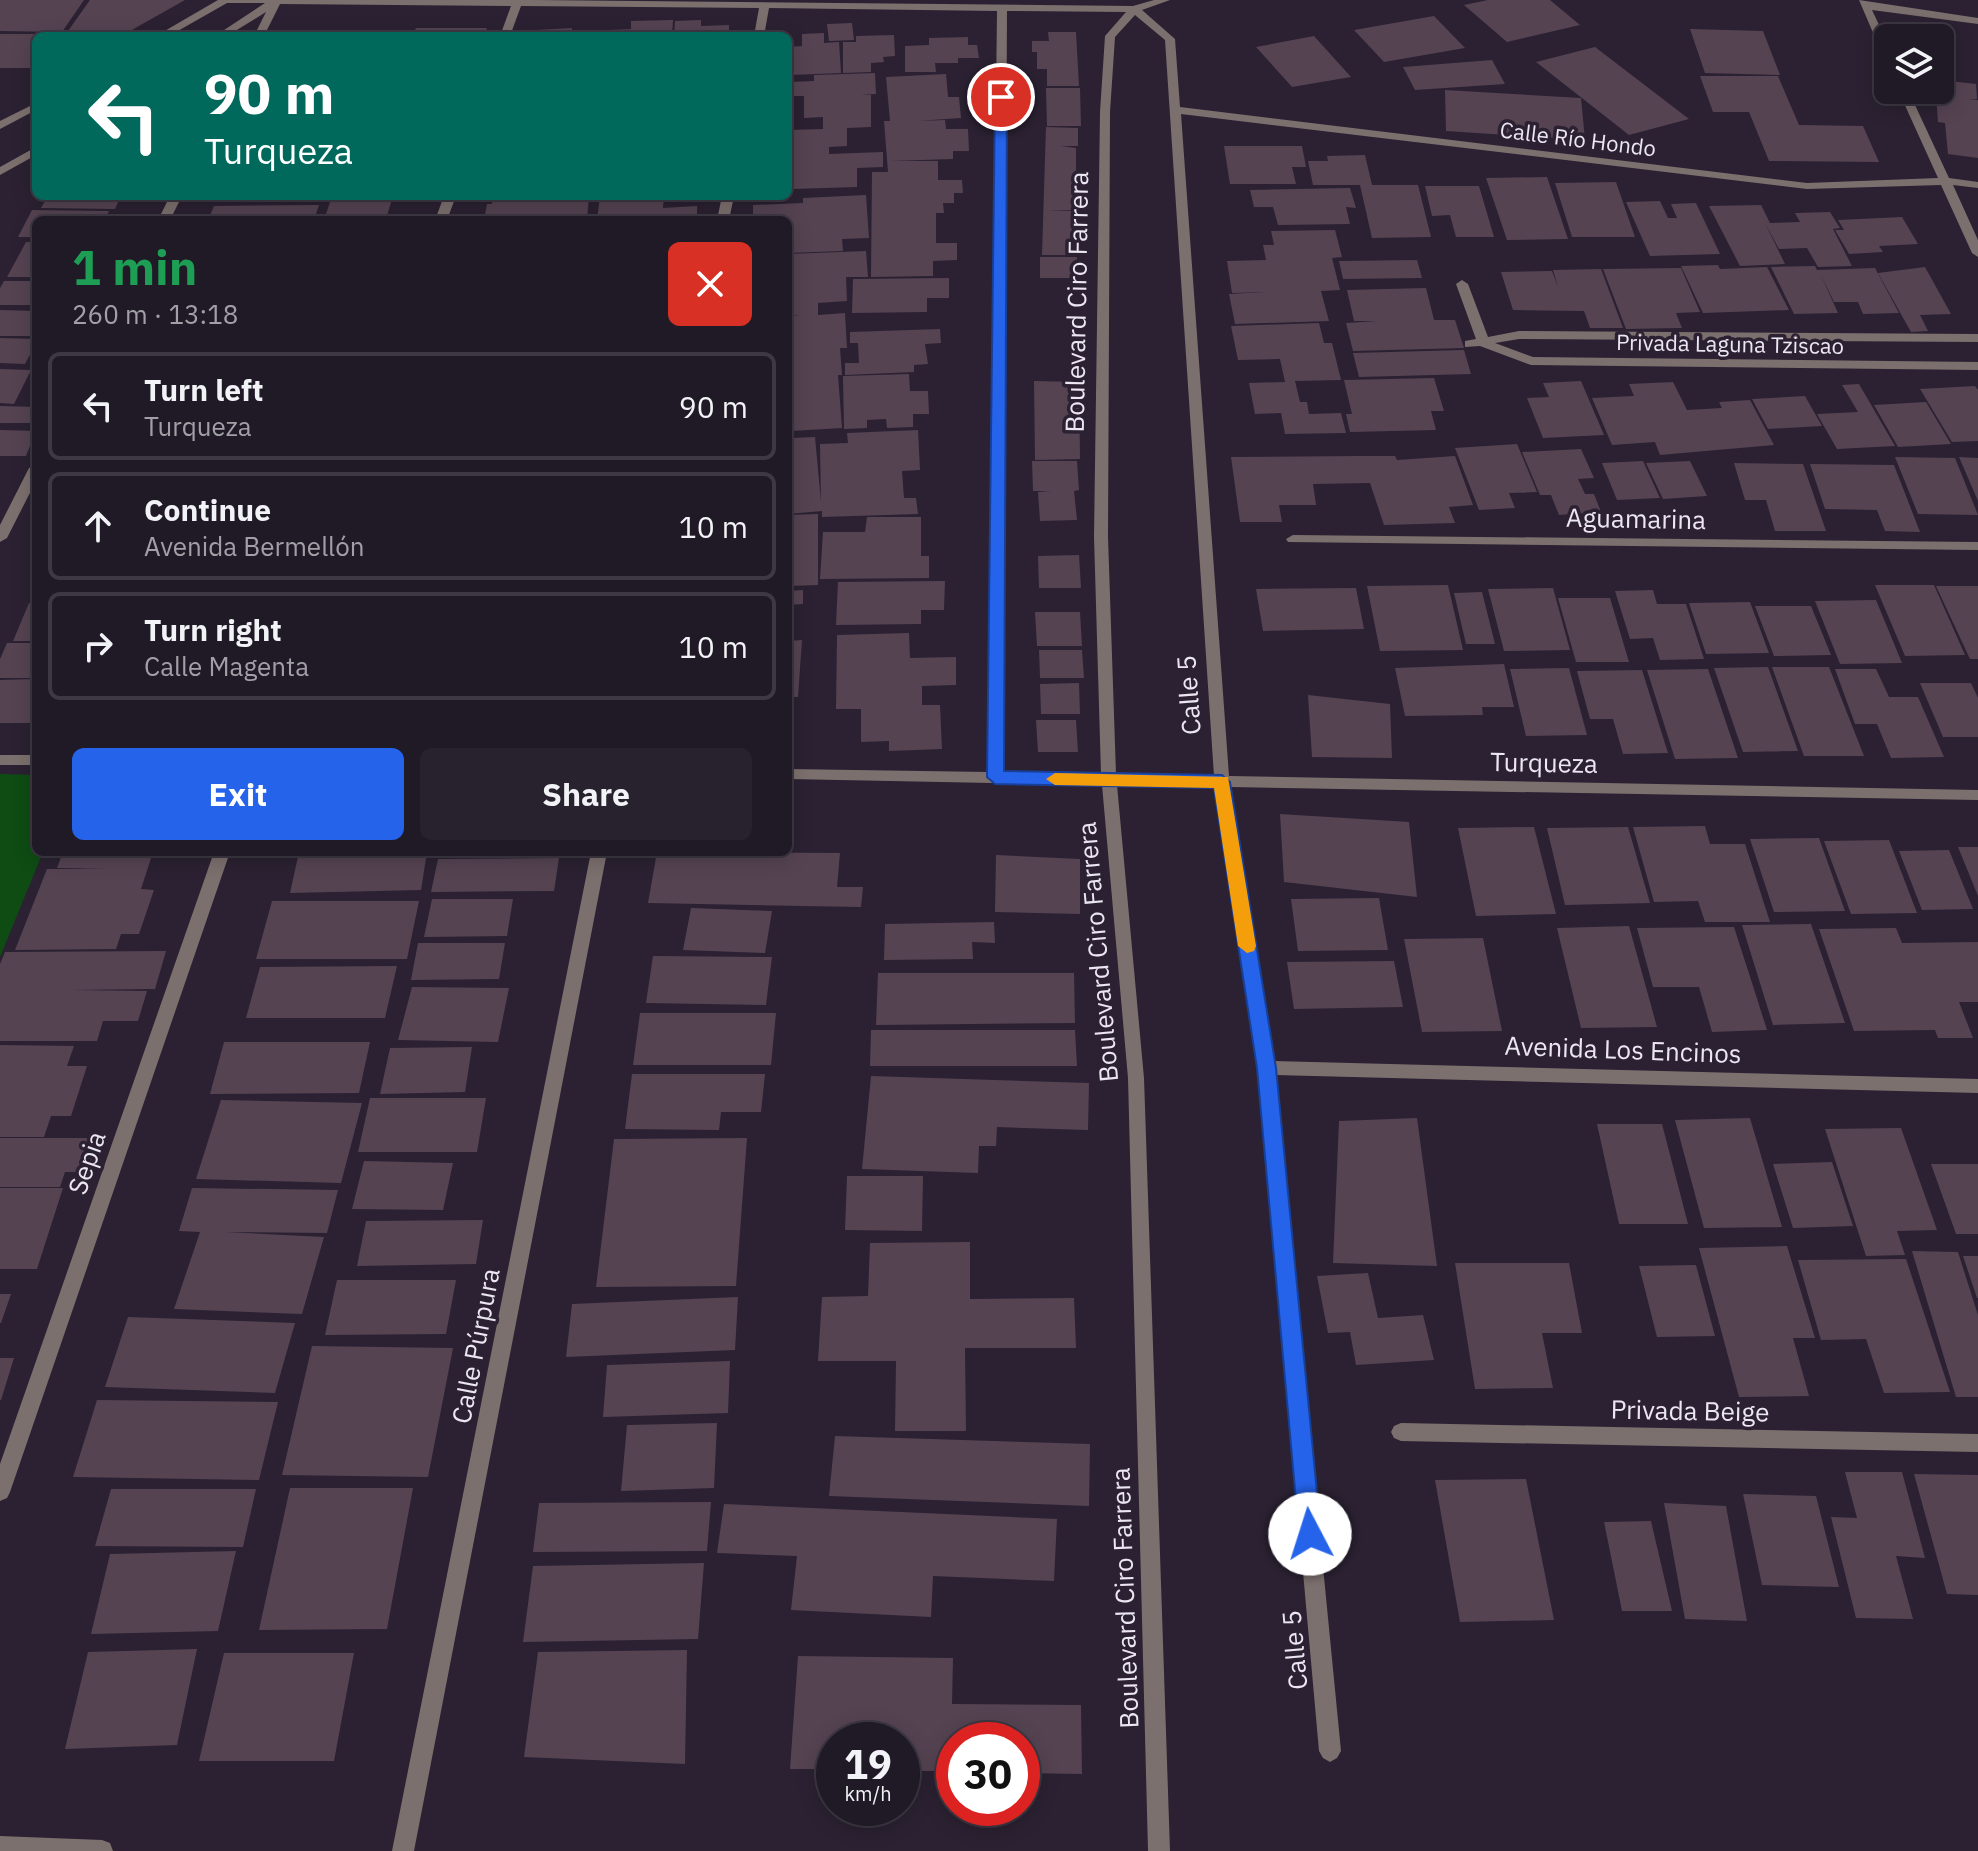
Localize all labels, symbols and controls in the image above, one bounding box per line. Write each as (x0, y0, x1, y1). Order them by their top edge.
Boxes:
map controls (1874, 24, 1954, 104)
button: layers (1874, 24, 1954, 104)
text: 90 m (204, 57, 334, 129)
pin (967, 63, 1035, 131)
icon: left (72, 64, 176, 168)
icon: arrive (979, 75, 1023, 119)
street label: Calle Río Hondo (1498, 115, 1658, 162)
text: Turqueza (204, 127, 353, 174)
street label: Boulevard Ciro Farrera (1057, 171, 1095, 433)
text: 1 min (72, 236, 197, 298)
button: close (668, 242, 752, 326)
text: 260 m · 13:18 (72, 297, 238, 331)
street label: Privada Laguna Tziscao (1616, 327, 1844, 360)
text: Turn left (144, 370, 263, 409)
icon: left (76, 384, 120, 428)
text: 90 m (679, 387, 748, 426)
text: Turqueza (144, 409, 252, 443)
text: Continue (144, 490, 271, 529)
street label: Aguamarina (1566, 500, 1707, 536)
icon: ahead (76, 504, 120, 548)
text: 10 m (679, 507, 748, 546)
text: Avenida Bermellón (144, 529, 364, 563)
text: Turn right (144, 610, 282, 649)
icon: right (76, 624, 120, 668)
text: 10 m (679, 627, 748, 666)
text: Calle Magenta (144, 649, 309, 683)
street label: Calle 5 (1168, 654, 1208, 736)
street label: Turqueza (1490, 744, 1598, 780)
button: Exit (72, 748, 404, 840)
button: Share (420, 748, 752, 840)
street label: Boulevard Ciro Farrera (1069, 820, 1125, 1084)
street label: Avenida Los Encinos (1504, 1028, 1742, 1070)
street label: Sepia (59, 1126, 113, 1199)
street label: Calle Púrpura (443, 1265, 507, 1426)
street label: Privada Beige (1610, 1392, 1770, 1428)
street label: Boulevard Ciro Farrera (1102, 1467, 1146, 1729)
position arrow (1268, 1492, 1352, 1576)
street label: Calle 5 (1274, 1609, 1314, 1691)
speed limit sign: 30 (936, 1722, 1040, 1826)
text: 19 (844, 1738, 892, 1790)
text: km/h (844, 1780, 892, 1807)

